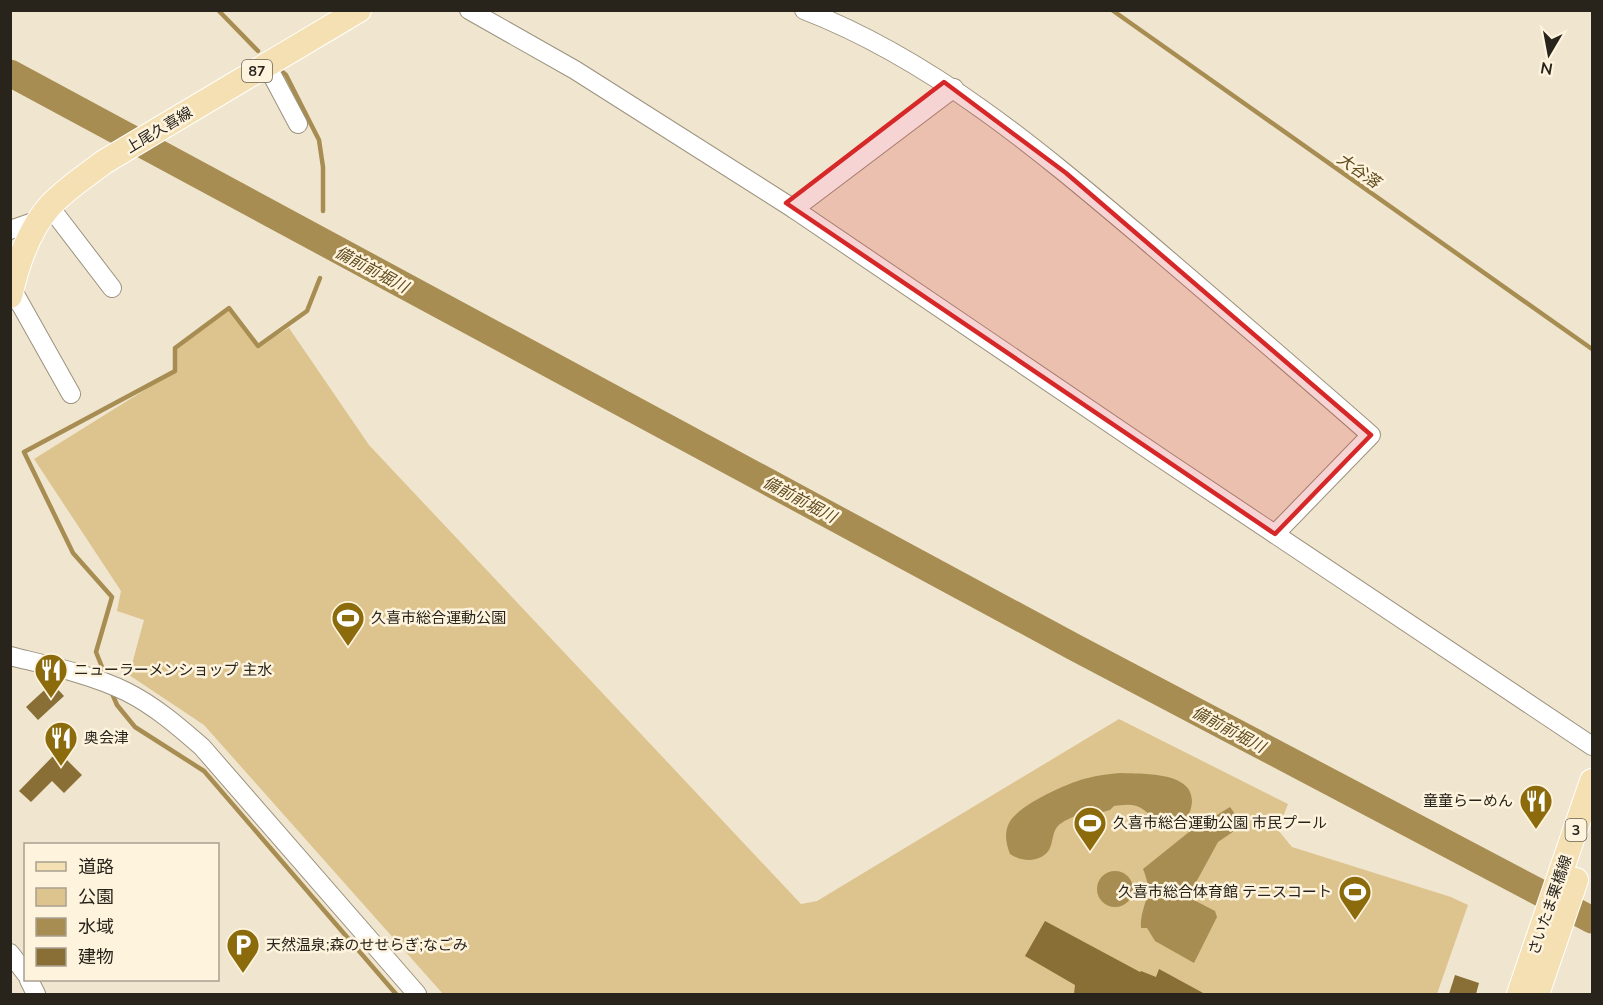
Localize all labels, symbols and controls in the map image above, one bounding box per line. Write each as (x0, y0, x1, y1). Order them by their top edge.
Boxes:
north arrow (1519, 24, 1579, 84)
text: N (1539, 58, 1554, 80)
road number: 87 (242, 60, 272, 82)
street label: 上尾久喜線 (122, 102, 196, 157)
water label: 大谷落 (1334, 148, 1387, 194)
water label: 備前前堀川 (332, 241, 414, 298)
water label: 備前前堀川 (760, 471, 842, 528)
sports icon: 久喜市総合運動公園 (330, 600, 366, 647)
place label: 久喜市総合運動公園 (371, 608, 506, 627)
restaurant icon: ニューラーメンショップ 主水 (33, 652, 69, 699)
place label: ニューラーメンショップ 主水 (74, 660, 272, 679)
water label: 備前前堀川 (1189, 701, 1271, 758)
restaurant icon: 奥会津 (43, 720, 79, 767)
place label: 奥会津 (84, 728, 129, 747)
restaurant icon: 童童らーめん (1518, 783, 1554, 830)
place label: 童童らーめん (1423, 791, 1513, 810)
sports icon: 久喜市総合運動公園 市民プール (1072, 805, 1108, 852)
place label: 久喜市総合運動公園 市民プール (1113, 813, 1327, 832)
road number: 3 (1566, 819, 1586, 841)
legend (24, 843, 219, 981)
street label: さいたま栗橋線 (1524, 852, 1576, 957)
text: 道路 (78, 855, 114, 878)
sports icon: 久喜市総合体育館 テニスコート (1337, 874, 1373, 921)
place label: 久喜市総合体育館 テニスコート (1118, 882, 1332, 901)
text: 公園 (78, 885, 114, 908)
text: 水域 (78, 915, 114, 938)
parking icon: 天然温泉;森のせせらぎ;なごみ (225, 927, 261, 974)
place label: 天然温泉;森のせせらぎ;なごみ (266, 935, 468, 954)
text: 建物 (78, 945, 114, 968)

